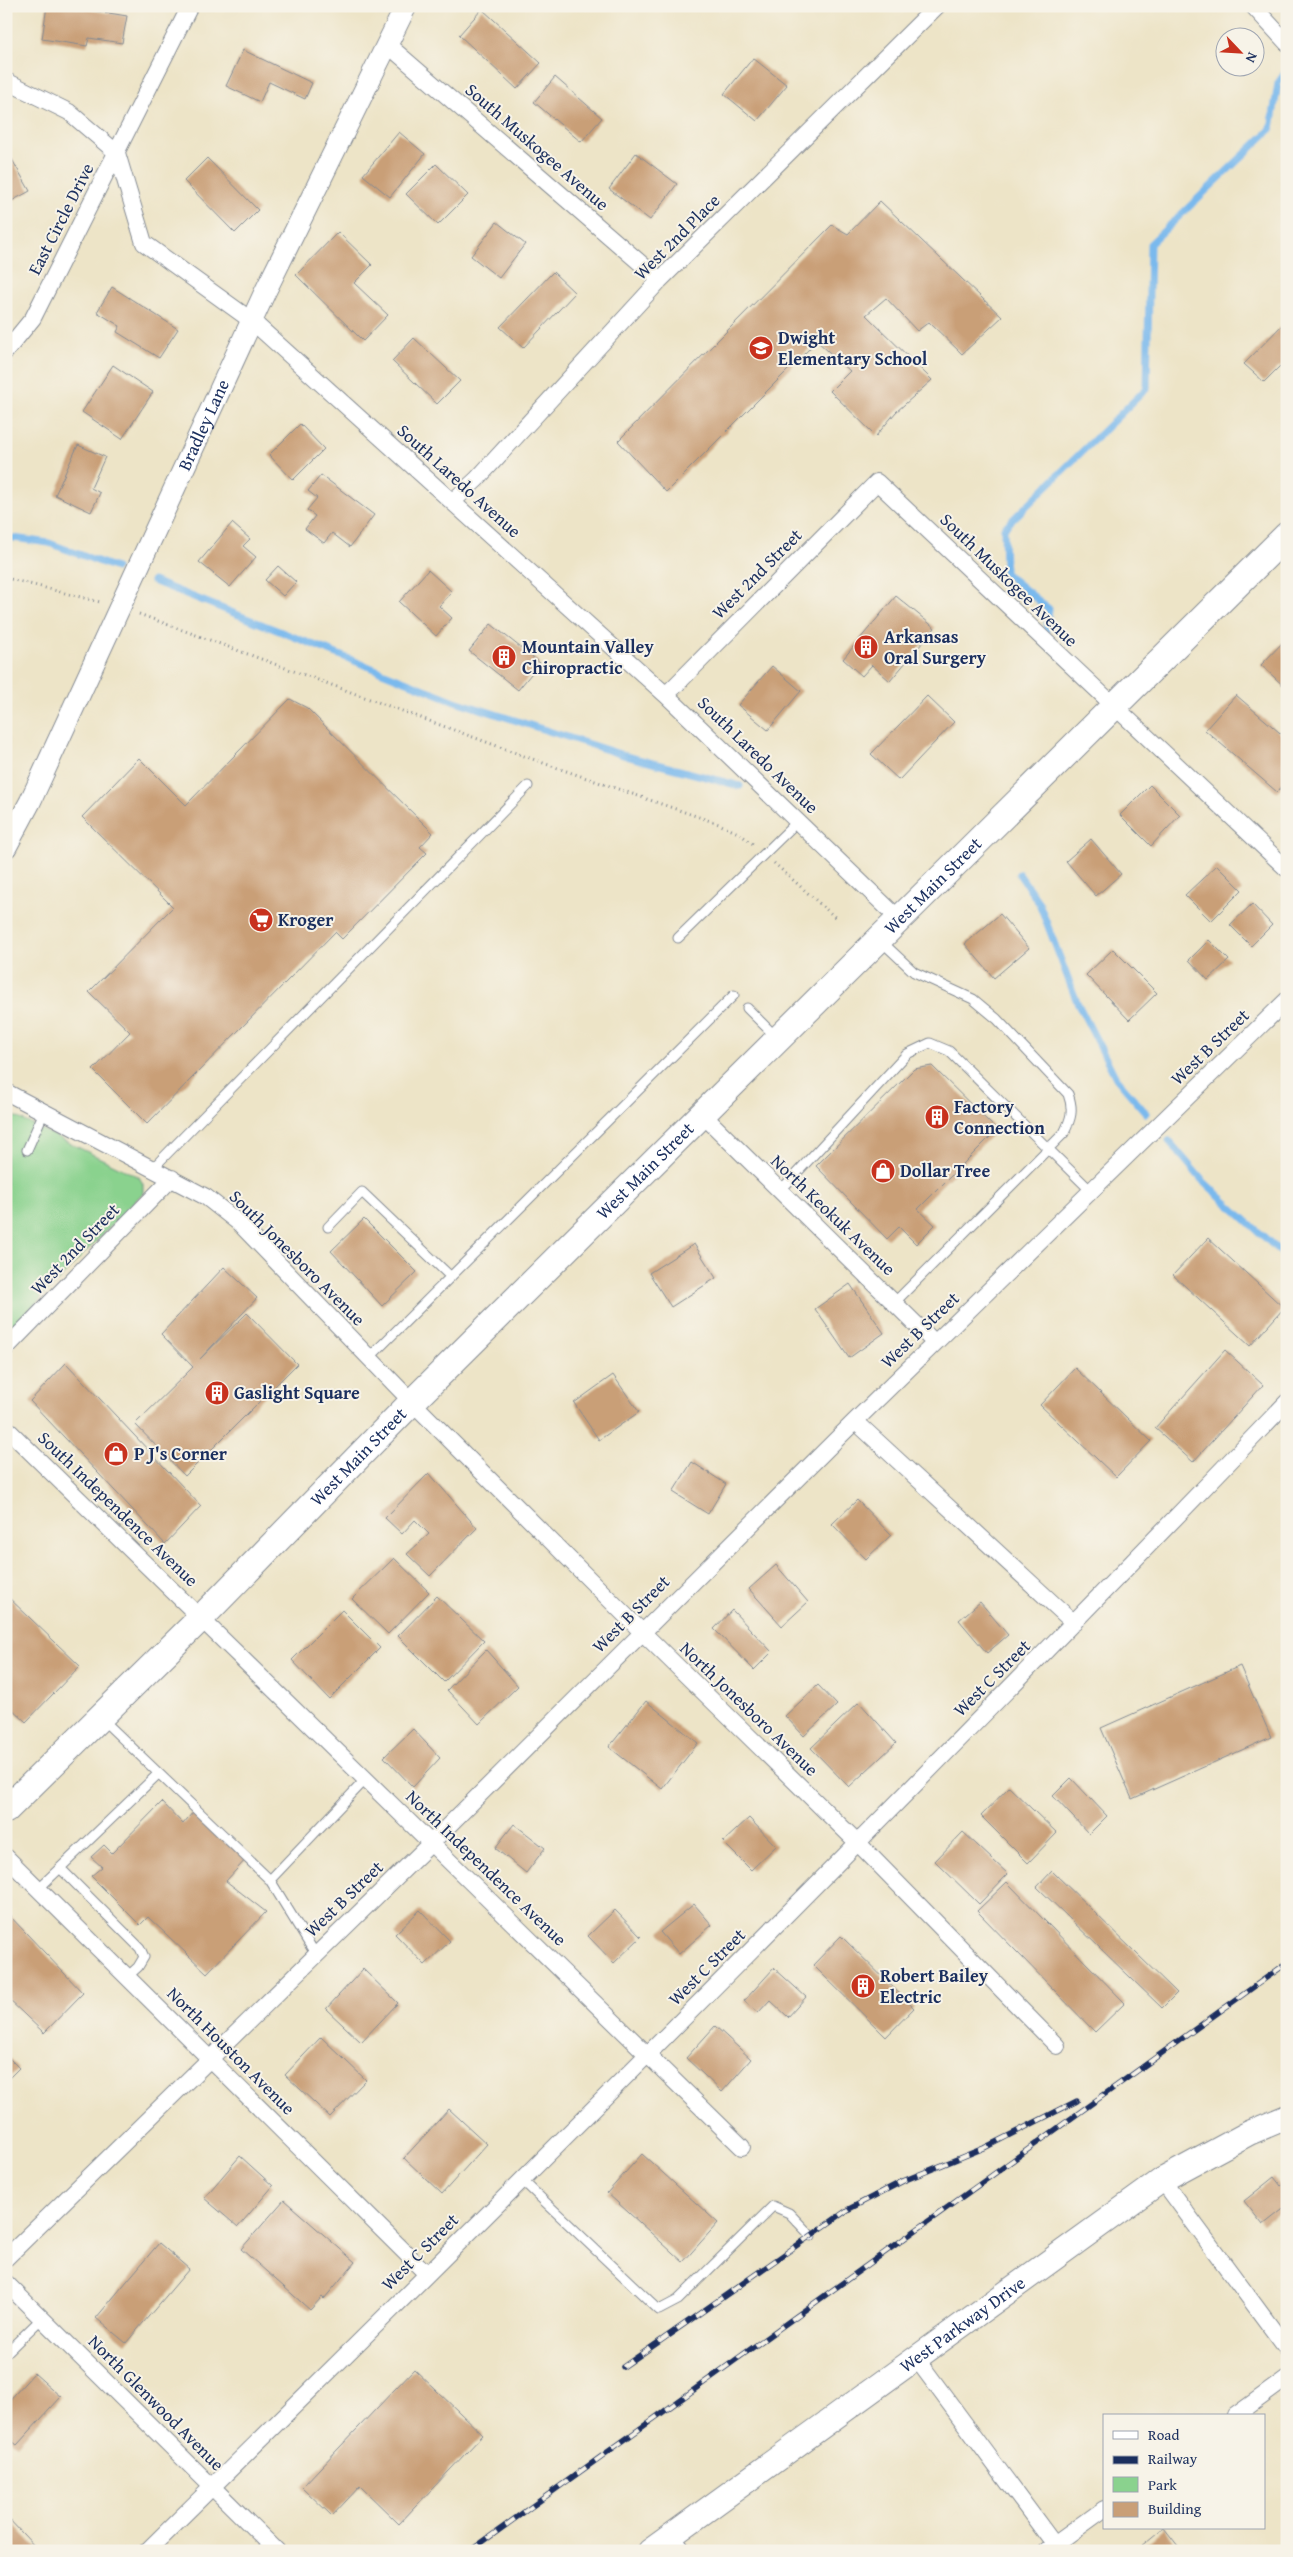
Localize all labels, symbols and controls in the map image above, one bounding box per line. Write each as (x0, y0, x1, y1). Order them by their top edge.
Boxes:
north arrow (1216, 28, 1266, 78)
text: N (1240, 49, 1263, 67)
street label: South Muskogee Avenue (459, 76, 615, 217)
street label: East Circle Drive (21, 158, 100, 280)
street label: West 2nd Place (627, 187, 726, 286)
place label: Dwight Elementary School (778, 324, 928, 372)
school or university icon: Dwight Elementary School (748, 335, 774, 361)
street label: Bradley Lane (170, 375, 236, 475)
street label: South Laredo Avenue (391, 417, 527, 544)
street label: South Muskogee Avenue (934, 506, 1084, 653)
street label: West 2nd Street (705, 522, 809, 625)
place label: Arkansas Oral Surgery (884, 623, 987, 671)
place label: Mountain Valley Chiropractic (522, 633, 654, 681)
building icon: Arkansas Oral Surgery (853, 634, 879, 660)
building icon: Mountain Valley Chiropractic (491, 644, 517, 670)
street label: South Laredo Avenue (692, 690, 825, 820)
street label: West Main Street (877, 830, 988, 940)
place label: Kroger (278, 906, 334, 933)
supermarket icon: Kroger (248, 907, 274, 933)
street label: West B Street (1164, 1002, 1256, 1091)
place label: Factory Connection (954, 1093, 1045, 1141)
building icon: Factory Connection (924, 1104, 950, 1130)
street label: West Main Street (590, 1115, 701, 1225)
street label: North Keokuk Avenue (765, 1148, 902, 1281)
place label: Dollar Tree (900, 1157, 990, 1184)
shop icon: Dollar Tree (870, 1158, 896, 1184)
street label: South Jonesboro Avenue (223, 1183, 372, 1332)
street label: West 2nd Street (24, 1196, 126, 1301)
street label: West B Street (874, 1285, 966, 1374)
place label: Gaslight Square (234, 1379, 360, 1406)
building icon: Gaslight Square (204, 1380, 230, 1406)
street label: West Main Street (304, 1401, 413, 1512)
street label: South Independence Avenue (32, 1425, 205, 1593)
place label: P J's Corner (134, 1440, 228, 1467)
shop icon: P J's Corner (103, 1441, 129, 1467)
street label: West B Street (586, 1568, 676, 1659)
street label: West C Street (947, 1632, 1037, 1722)
street label: North Jonesboro Avenue (674, 1635, 825, 1782)
street label: North Independence Avenue (400, 1783, 573, 1952)
street label: West B Street (298, 1854, 390, 1943)
street label: West C Street (662, 1921, 752, 2011)
place label: Robert Bailey Electric (880, 1962, 989, 2010)
building icon: Robert Bailey Electric (850, 1973, 876, 1999)
street label: North Houston Avenue (161, 1980, 302, 2121)
street label: West C Street (375, 2206, 465, 2296)
street label: West Parkway Drive (894, 2269, 1031, 2379)
street label: North Glenwood Avenue (82, 2328, 231, 2477)
legend (1103, 2414, 1266, 2530)
text: Road (1148, 2424, 1179, 2445)
text: Railway (1148, 2448, 1198, 2469)
text: Park (1148, 2474, 1177, 2495)
text: Building (1148, 2498, 1202, 2519)

